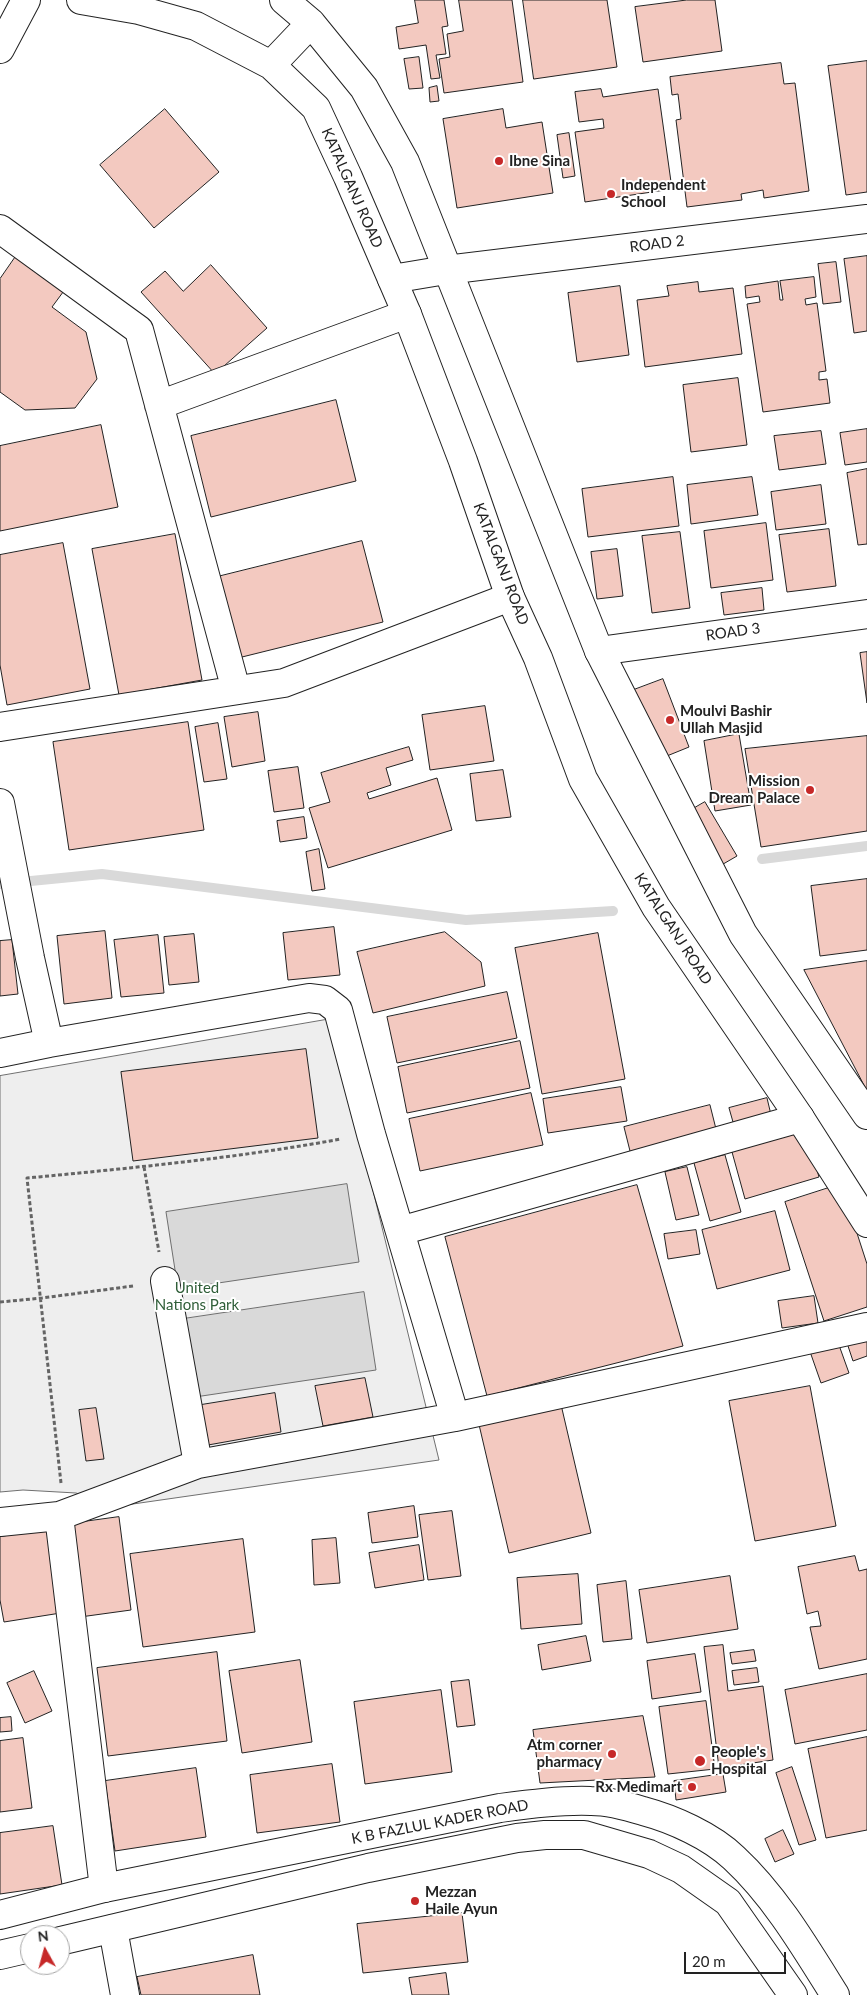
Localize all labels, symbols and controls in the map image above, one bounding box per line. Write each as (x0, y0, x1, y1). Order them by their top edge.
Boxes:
street label: KATALGANJ ROAD (317, 125, 387, 251)
place label: Ibne Sina (509, 152, 570, 170)
marker: Ibne Sina (493, 155, 505, 167)
place label: Independent School (621, 176, 706, 211)
marker: Independent School (605, 188, 617, 200)
street label: ROAD 2 (629, 232, 685, 256)
street label: KATALGANJ ROAD (469, 500, 533, 628)
street label: ROAD 3 (704, 619, 762, 645)
place label: Moulvi Bashir Ullah Masjid (680, 702, 772, 737)
marker: Moulvi Bashir Ullah Masjid (664, 714, 676, 726)
place label: Mission Dream Palace (708, 772, 800, 807)
marker: Mission Dream Palace (804, 784, 816, 796)
street label: KATALGANJ ROAD (630, 870, 716, 988)
park label: United Nations Park (155, 1279, 239, 1314)
place label: Atm corner pharmacy (527, 1736, 602, 1771)
place label: People's Hospital (711, 1743, 767, 1778)
marker: Atm corner pharmacy (606, 1748, 618, 1760)
marker: People's Hospital (693, 1754, 707, 1768)
place label: Rx Medimart (595, 1778, 682, 1796)
marker: Rx Medimart (686, 1781, 698, 1793)
street label: K B FAZLUL KADER ROAD (350, 1796, 530, 1848)
place label: Mezzan Haile Ayun (425, 1883, 498, 1918)
marker: Mezzan Haile Ayun (409, 1895, 421, 1907)
north arrow (20, 1925, 70, 1975)
text: N (37, 1927, 50, 1945)
scale bar (687, 1942, 790, 1974)
text: 20 m (692, 1952, 726, 1970)

